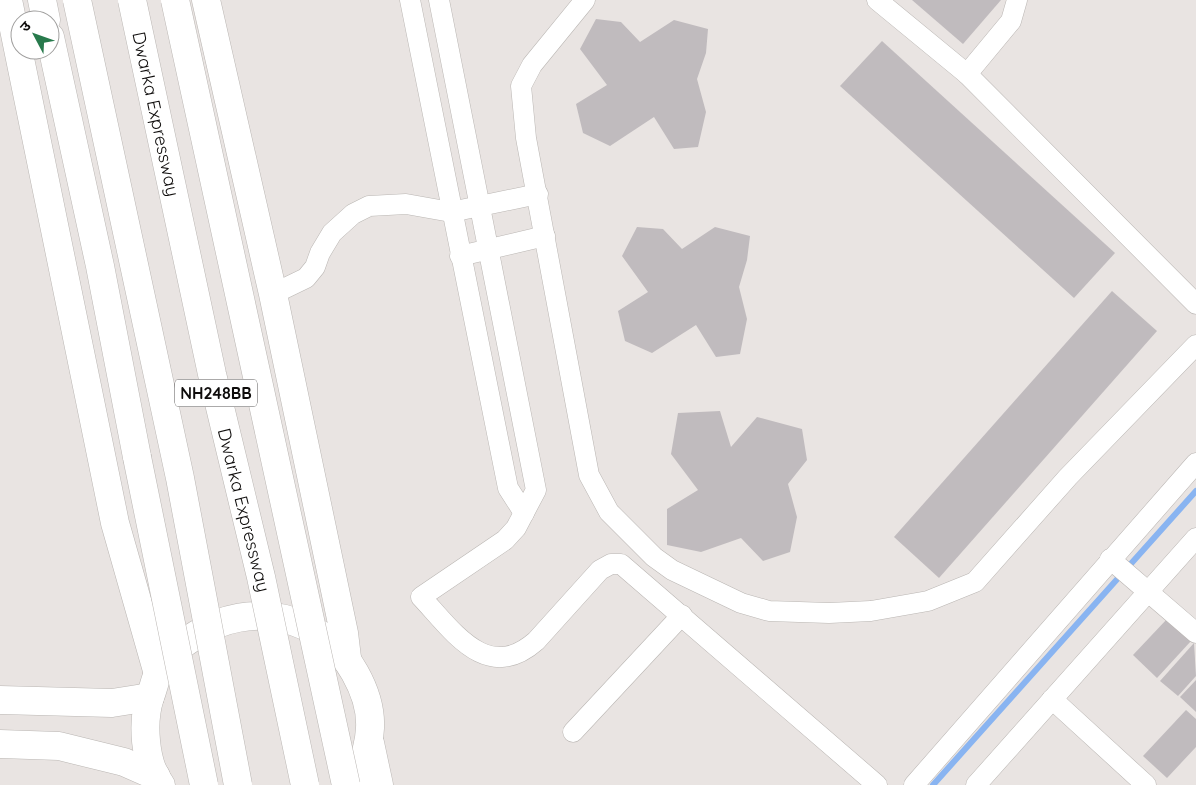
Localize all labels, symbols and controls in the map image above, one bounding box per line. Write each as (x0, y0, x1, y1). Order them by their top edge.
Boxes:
north arrow (10, 10, 60, 60)
text: उ (16, 17, 35, 35)
street label: Dwarka Expressway (127, 29, 185, 199)
road number: NH248BB (175, 379, 257, 406)
street label: Dwarka Expressway (213, 426, 275, 594)

